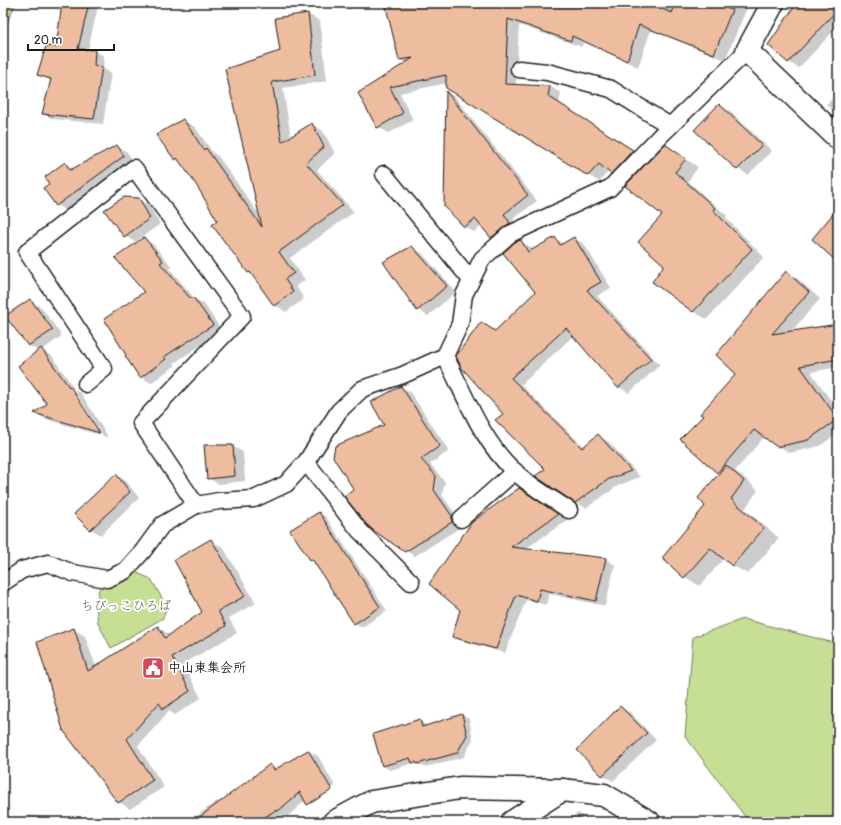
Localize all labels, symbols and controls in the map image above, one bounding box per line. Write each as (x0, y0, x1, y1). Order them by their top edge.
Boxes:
scale bar (28, 26, 114, 52)
text: 20 m (34, 33, 63, 48)
park label: ちびっこひろば (80, 598, 172, 614)
public building icon: 中山東集会所 (140, 655, 166, 681)
place label: 中山東集会所 (168, 660, 246, 676)

